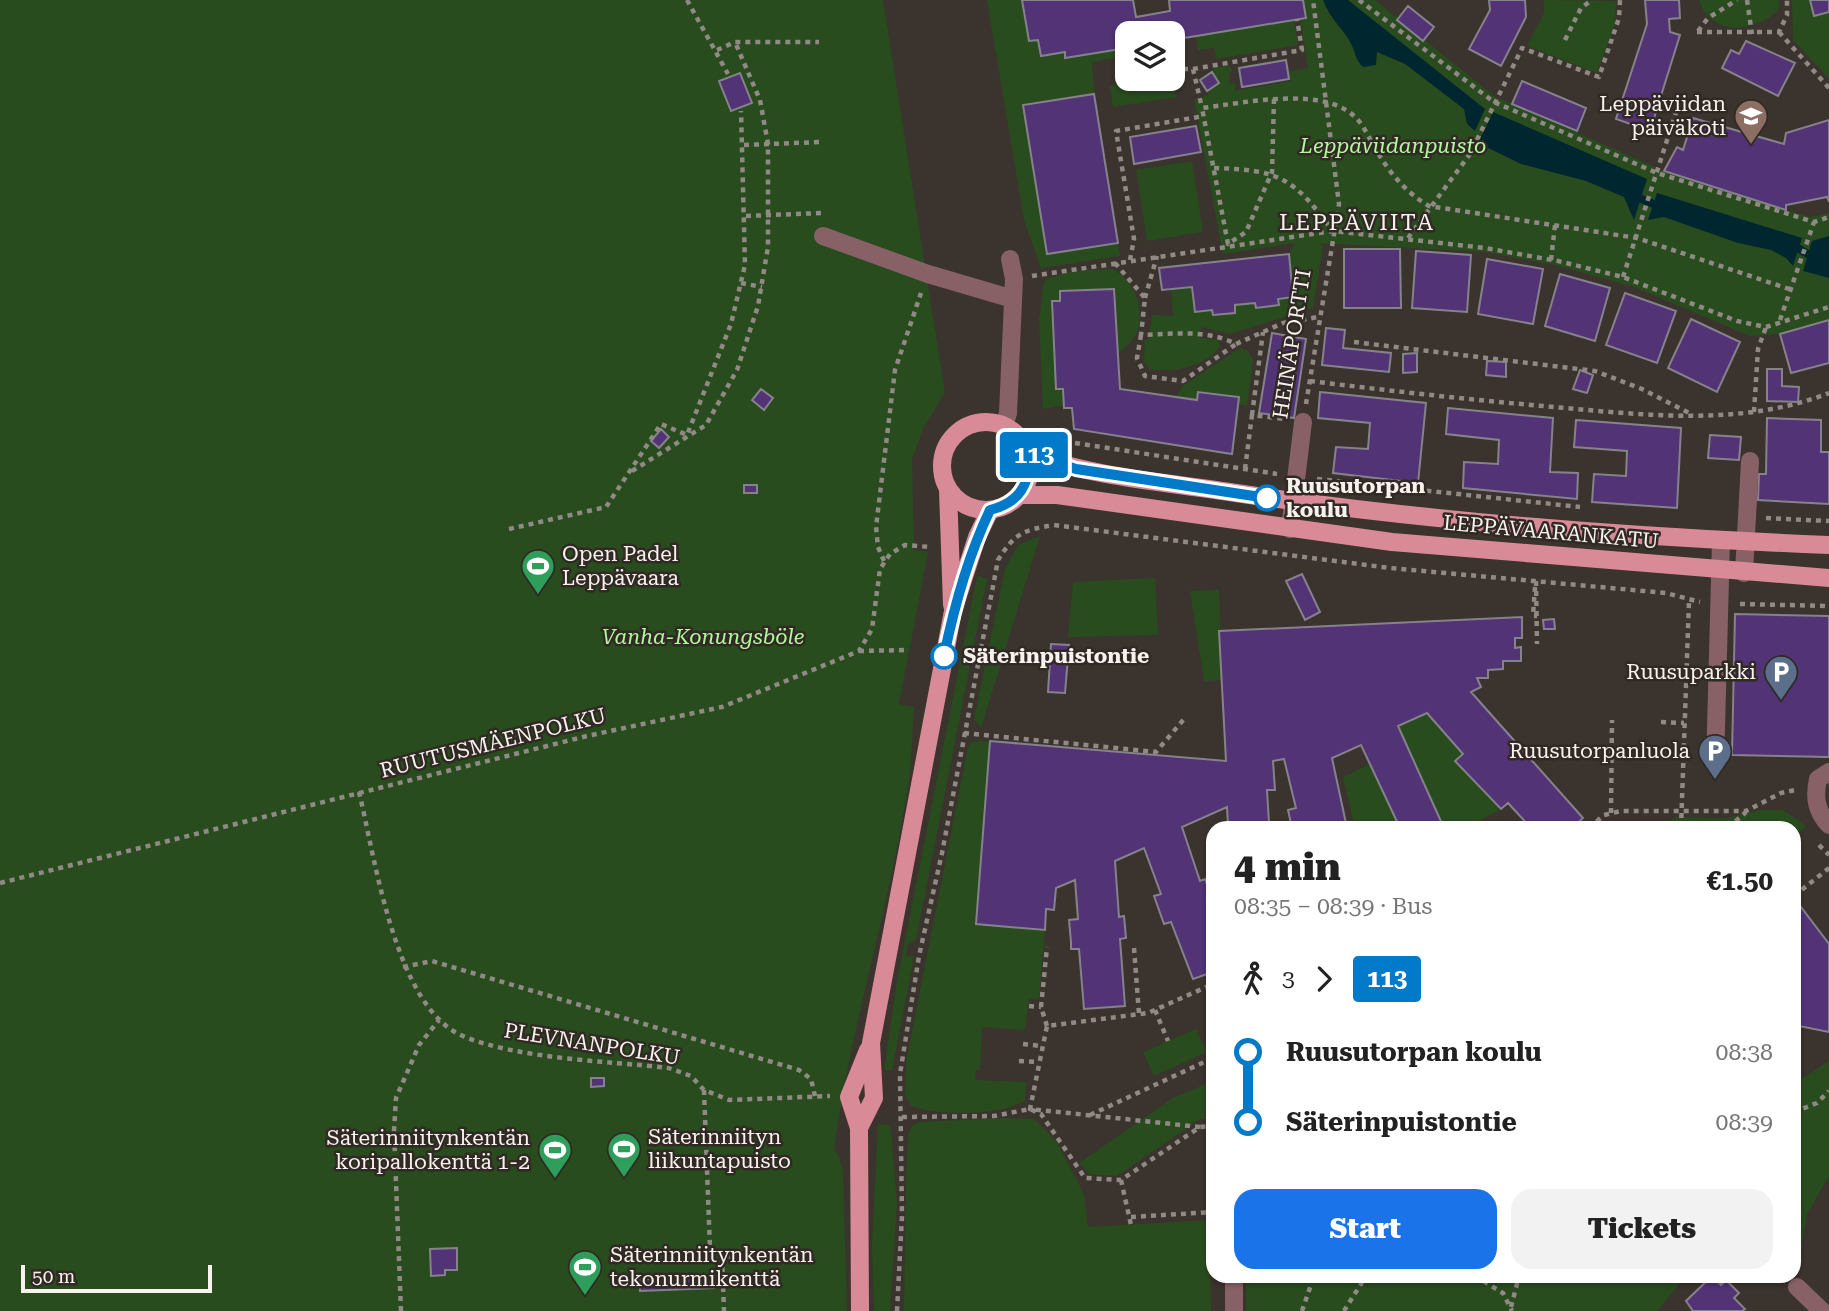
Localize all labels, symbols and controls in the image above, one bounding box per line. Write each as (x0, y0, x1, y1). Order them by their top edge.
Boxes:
map controls (1115, 21, 1185, 91)
button: layers (1115, 21, 1185, 91)
place label: Leppäviidan päiväkoti (1599, 92, 1726, 140)
school or university icon: Leppäviidan päiväkoti (1732, 97, 1770, 146)
park label: Leppäviidanpuisto (1299, 134, 1486, 158)
district label: LEPPÄVIITA (1279, 209, 1435, 236)
street label: HEINÄPORTTI (1268, 267, 1316, 421)
line badge: 113 (994, 432, 1074, 478)
text: 113 (1014, 441, 1054, 469)
place label: Ruusutorpan koulu (1286, 474, 1425, 522)
marker: Ruusutorpan koulu (1254, 485, 1280, 511)
street label: LEPPÄVAARANKATU (1442, 511, 1660, 553)
place label: Open Padel Leppävaara (562, 542, 679, 590)
sports icon: Open Padel Leppävaara (519, 547, 557, 596)
park label: Vanha-Konungsböle (602, 625, 804, 649)
marker: Säterinpuistontie (931, 643, 957, 669)
place label: Säterinpuistontie (963, 644, 1149, 668)
parking icon: Ruusuparkki (1762, 653, 1800, 702)
place label: Ruusuparkki (1626, 660, 1756, 684)
street label: RUUTUSMÄENPOLKU (377, 703, 609, 783)
parking icon: Ruusutorpanluola (1696, 732, 1734, 781)
place label: Ruusutorpanluola (1509, 739, 1691, 763)
text: 4 min (1234, 845, 1341, 889)
text: €1.50 (1707, 866, 1773, 896)
text: 08:35 – 08:39 · Bus (1234, 893, 1432, 920)
icon: walk (1234, 960, 1272, 998)
icon: forward (1305, 960, 1343, 998)
text: 3 (1282, 965, 1295, 992)
text: 113 (1367, 965, 1407, 993)
street label: PLEVNANPOLKU (502, 1018, 682, 1070)
text: Ruusutorpan koulu (1286, 1037, 1542, 1067)
text: 08:38 (1716, 1039, 1773, 1066)
text: Säterinpuistontie (1286, 1107, 1517, 1137)
text: 08:39 (1716, 1109, 1773, 1136)
place label: Säterinniityn liikuntapuisto (648, 1125, 791, 1173)
place label: Säterinniitynkentän koripallokenttä 1-2 (327, 1126, 530, 1174)
sports icon: Säterinniityn liikuntapuisto (605, 1130, 643, 1179)
sports icon: Säterinniitynkentän koripallokenttä 1-2 (536, 1131, 574, 1180)
button: Start (1234, 1189, 1497, 1269)
button: Tickets (1511, 1189, 1773, 1269)
place label: Säterinniitynkentän tekonurmikenttä (610, 1243, 814, 1291)
sports icon: Säterinniitynkentän tekonurmikenttä (566, 1248, 604, 1297)
scale bar (21, 1262, 212, 1294)
text: 50 m (32, 1265, 75, 1288)

